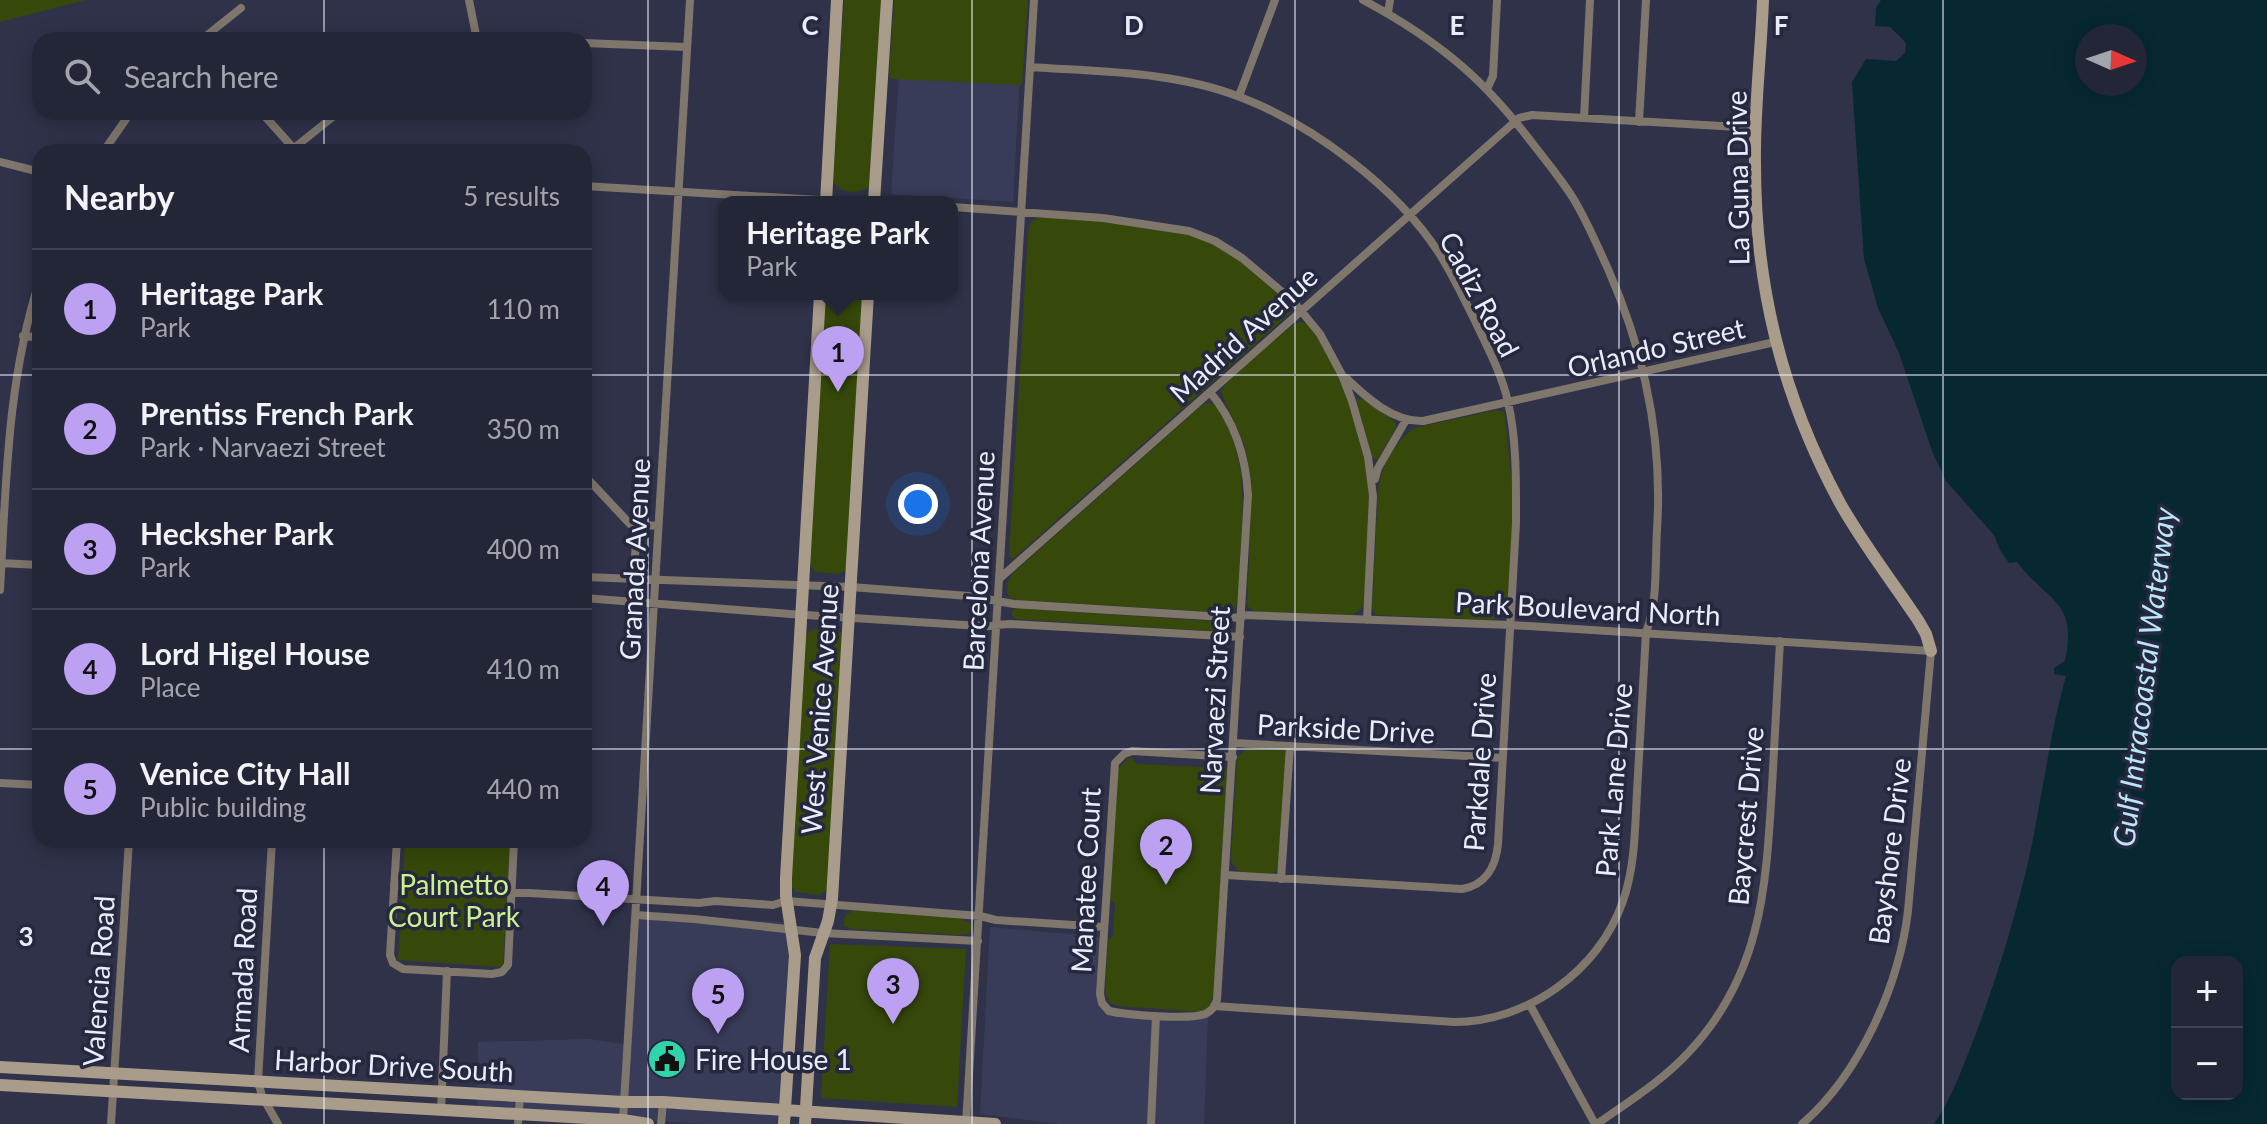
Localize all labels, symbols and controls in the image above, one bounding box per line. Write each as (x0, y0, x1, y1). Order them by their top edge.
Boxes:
text: C (801, 9, 819, 41)
text: D (1124, 9, 1144, 41)
text: E (1450, 9, 1464, 41)
text: F (1774, 9, 1788, 41)
north arrow (2075, 24, 2147, 96)
search box (32, 32, 592, 120)
icon: search (60, 54, 104, 98)
text: Search here (124, 58, 279, 94)
street label: La Guna Drive (1718, 90, 1756, 266)
text: Nearby (64, 176, 175, 217)
text: 5 results (463, 180, 560, 212)
popup (718, 196, 958, 300)
text: Heritage Park (746, 214, 930, 250)
street label: Cadiz Road (1433, 226, 1527, 362)
text: Park (746, 250, 797, 282)
street label: Madrid Avenue (1162, 259, 1324, 409)
text: Heritage Park (140, 275, 323, 311)
text: 1 (82, 293, 98, 325)
text: 110 m (487, 293, 560, 325)
street label: Orlando Street (1564, 310, 1748, 384)
text: Park (140, 311, 191, 343)
pin: 1 (812, 326, 864, 392)
text: Prentiss French Park (140, 395, 413, 431)
text: 2 (82, 413, 98, 445)
text: 350 m (487, 413, 560, 445)
text: Park · Narvaezi Street (140, 431, 386, 463)
street label: Barcelona Avenue (955, 450, 1001, 672)
street label: Granada Avenue (612, 457, 656, 661)
your location (898, 484, 938, 524)
water label: Gulf Intracoastal Waterway (2104, 505, 2182, 849)
text: Hecksher Park (140, 515, 334, 551)
text: 3 (82, 533, 98, 565)
text: 400 m (487, 533, 560, 565)
text: Park (140, 551, 191, 583)
street label: West Venice Avenue (793, 582, 845, 836)
street label: Park Boulevard North (1455, 584, 1721, 632)
street label: Narvaezi Street (1192, 605, 1236, 795)
text: Lord Higel House (140, 635, 370, 671)
text: 4 (82, 653, 98, 685)
text: 410 m (487, 653, 560, 685)
text: Place (140, 671, 201, 703)
street label: Parkdale Drive (1456, 672, 1502, 852)
street label: Park Lane Drive (1588, 682, 1638, 878)
street label: Parkside Drive (1256, 706, 1436, 750)
street label: Baycrest Drive (1720, 725, 1770, 907)
text: Venice City Hall (140, 755, 350, 791)
street label: Bayshore Drive (1861, 756, 1917, 946)
text: 5 (82, 773, 98, 805)
text: 440 m (487, 773, 560, 805)
street label: Manatee Court (1063, 786, 1107, 974)
text: Public building (140, 791, 306, 823)
pin: 2 (1140, 819, 1192, 885)
pin: 4 (577, 860, 629, 926)
park label: Palmetto Court Park (388, 867, 521, 933)
street label: Armada Road (221, 887, 263, 1053)
street label: Valencia Road (75, 894, 121, 1068)
text: 3 (18, 920, 34, 952)
map controls (2171, 956, 2243, 1100)
button: + (2171, 956, 2243, 1028)
pin: 3 (867, 958, 919, 1024)
pin: 5 (692, 968, 744, 1034)
button: − (2171, 1028, 2243, 1100)
public building icon: Fire House 1 (646, 1038, 688, 1080)
street label: Harbor Drive South (273, 1042, 515, 1088)
place label: Fire House 1 (695, 1042, 852, 1076)

